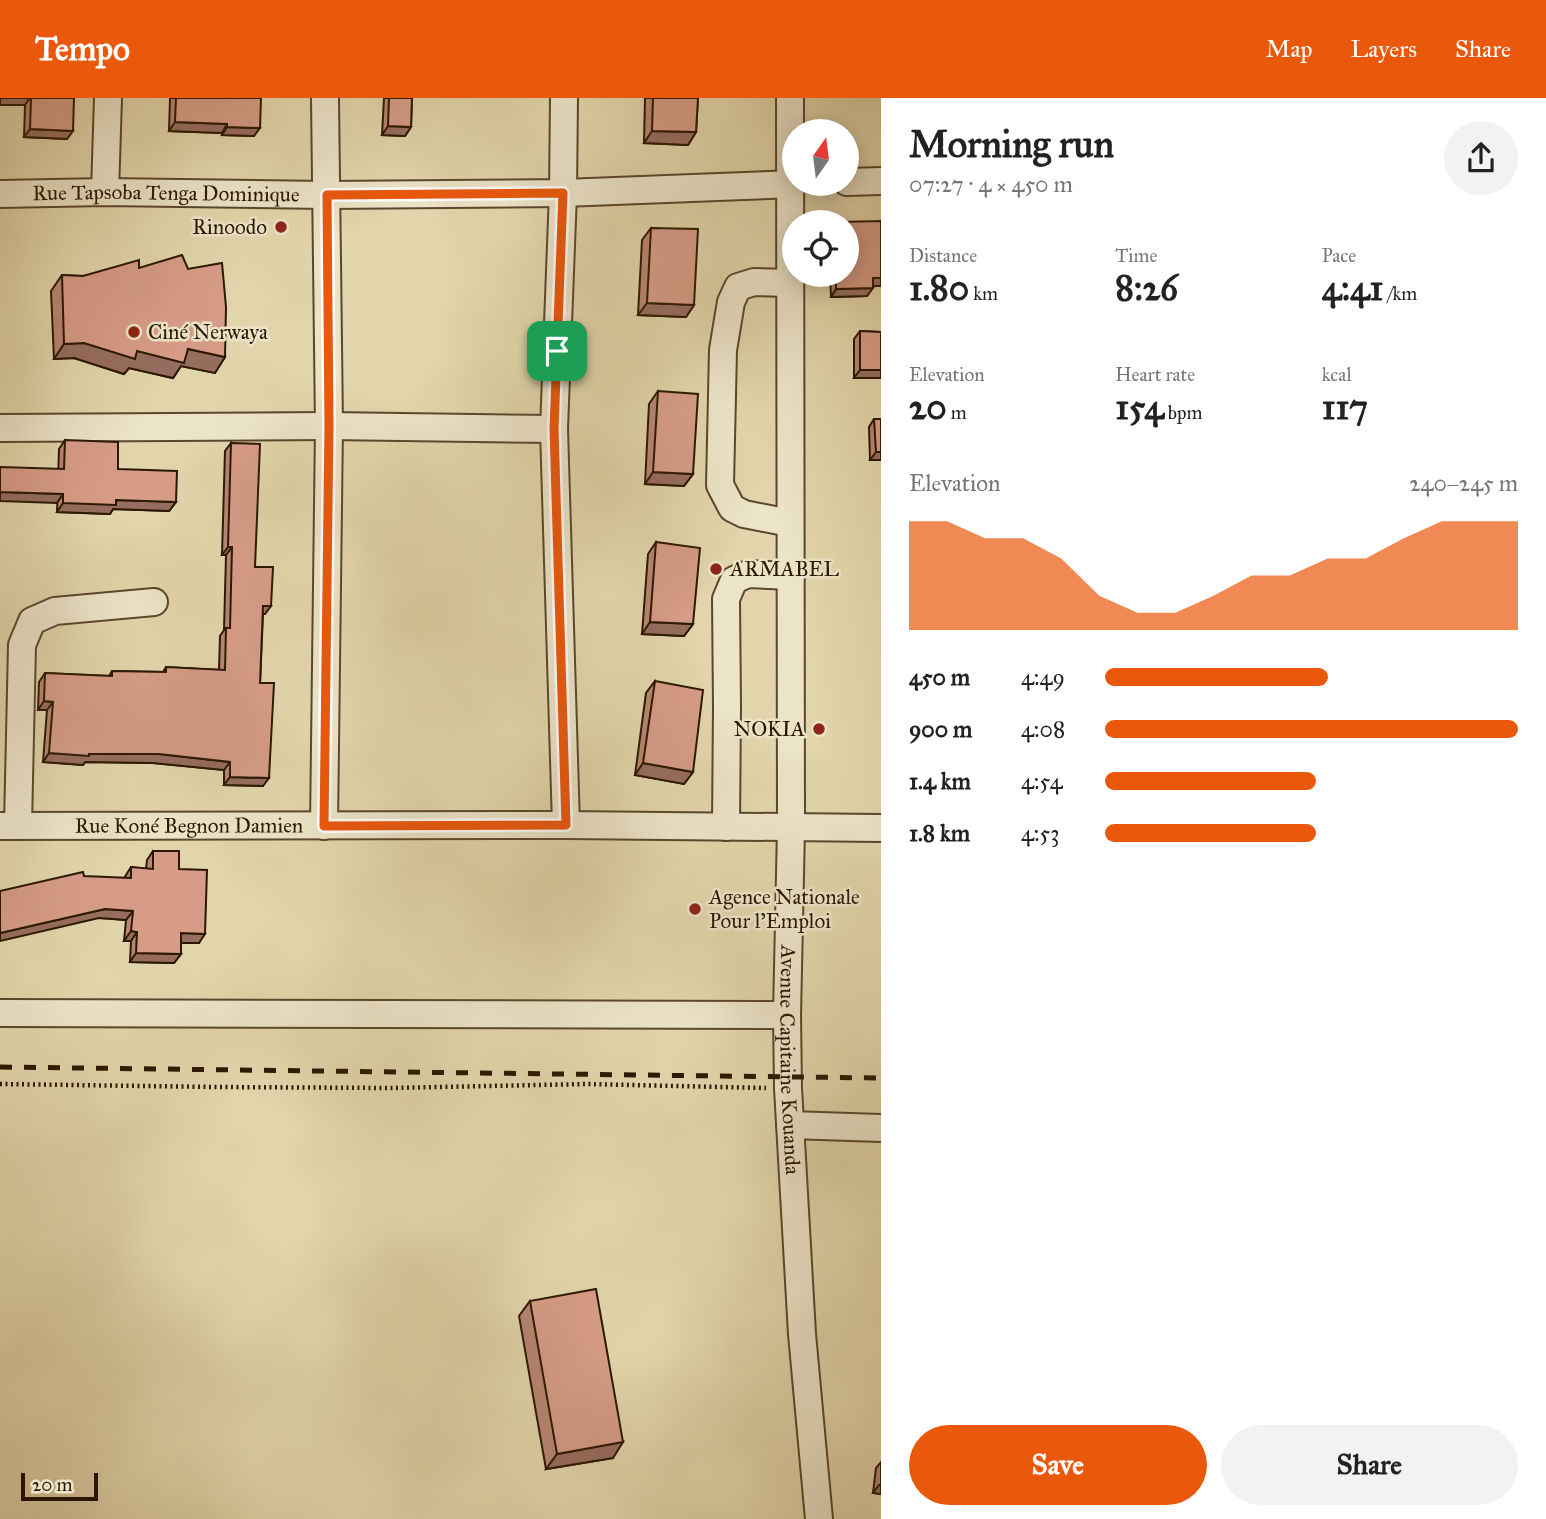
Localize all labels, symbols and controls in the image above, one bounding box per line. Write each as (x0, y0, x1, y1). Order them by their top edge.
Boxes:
text: Tempo (35, 29, 130, 69)
text: Map (1266, 34, 1313, 64)
text: Layers (1351, 34, 1417, 64)
text: Share (1455, 34, 1511, 64)
north arrow (782, 119, 859, 196)
map controls (782, 119, 859, 287)
text: Morning run (909, 121, 1114, 167)
button: share (1444, 121, 1518, 195)
text: 07:27 · 4 × 450 m (909, 170, 1073, 198)
street label: Rue Tapsoba Tenga Dominique (32, 179, 300, 208)
button: locate (782, 210, 859, 287)
place label: Rinoodo (192, 214, 267, 240)
marker: Rinoodo (273, 219, 289, 235)
text: Distance (909, 244, 977, 267)
text: Time (1115, 244, 1157, 267)
text: Pace (1322, 244, 1356, 267)
text: 1.80 (909, 267, 969, 310)
text: 8:26 (1115, 267, 1178, 310)
text: 4:41 (1322, 267, 1383, 310)
text: km (969, 282, 998, 305)
text: /km (1383, 282, 1417, 305)
place label: Ciné Nerwaya (148, 319, 268, 345)
pin (527, 321, 587, 381)
marker: Ciné Nerwaya (126, 324, 142, 340)
icon: arrive (538, 332, 576, 370)
text: Elevation (909, 363, 984, 386)
text: Heart rate (1115, 363, 1195, 386)
text: kcal (1322, 363, 1352, 386)
text: 20 (909, 386, 947, 429)
text: 154 (1115, 386, 1164, 429)
text: 117 (1322, 386, 1368, 429)
text: m (947, 401, 967, 424)
text: bpm (1164, 401, 1202, 424)
text: Elevation (909, 469, 1000, 497)
text: 240–245 m (1409, 469, 1518, 497)
place label: ARMABEL (729, 556, 839, 582)
marker: ARMABEL (708, 561, 724, 577)
text: 450 m (909, 663, 970, 691)
text: 4:49 (1021, 663, 1065, 691)
text: 900 m (909, 715, 972, 743)
text: 4:08 (1021, 715, 1065, 743)
place label: NOKIA (734, 716, 805, 742)
marker: NOKIA (811, 721, 827, 737)
text: 1.4 km (909, 767, 971, 795)
text: 4:54 (1021, 767, 1063, 795)
street label: Rue Koné Begnon Damien (75, 812, 303, 839)
text: 1.8 km (909, 819, 970, 847)
text: 4:53 (1021, 819, 1060, 847)
place label: Agence Nationale Pour l'Emploi (708, 884, 860, 934)
marker: Agence Nationale Pour l'Emploi (687, 901, 703, 917)
street label: Avenue Capitaine Kouanda (774, 944, 806, 1176)
button: Save (909, 1425, 1207, 1505)
button: Share (1221, 1425, 1518, 1505)
scale bar (21, 1470, 98, 1502)
text: 20 m (32, 1473, 73, 1496)

